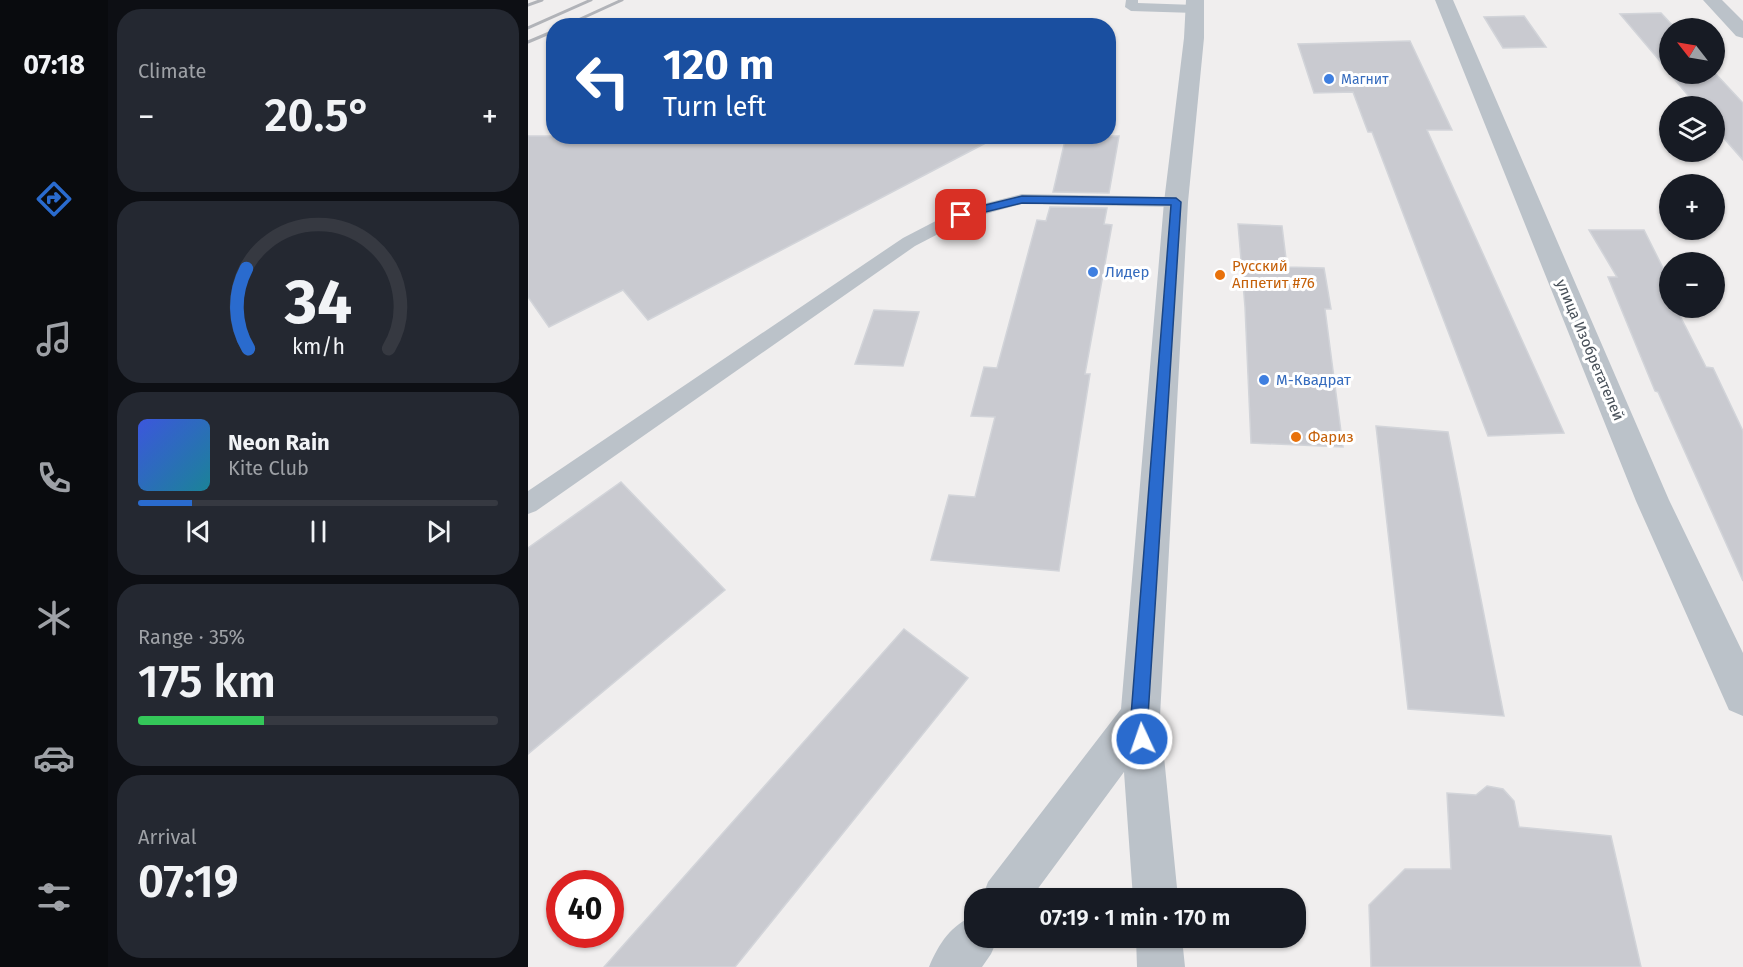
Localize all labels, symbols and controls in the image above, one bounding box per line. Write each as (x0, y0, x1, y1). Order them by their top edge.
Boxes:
north arrow (1659, 18, 1725, 84)
map controls (1659, 18, 1725, 318)
text: 120 m (663, 40, 774, 90)
icon: left (564, 42, 642, 120)
text: 07:18 (23, 49, 85, 81)
text: Climate (138, 59, 206, 83)
place label: Магнит (1341, 71, 1389, 88)
marker: Магнит (1322, 72, 1336, 86)
text: 20.5° (264, 89, 372, 143)
text: Turn left (663, 91, 766, 123)
button: layers (1659, 96, 1725, 162)
text: − (138, 97, 155, 137)
text: + (482, 97, 498, 137)
button: + (1659, 174, 1725, 240)
icon: directions (33, 178, 75, 220)
pin (935, 189, 986, 240)
icon: arrive (944, 198, 977, 231)
button: − (1659, 252, 1725, 318)
place label: Русский Аппетит #76 (1232, 257, 1315, 292)
place label: Лидер (1105, 263, 1149, 281)
text: 34 (283, 265, 352, 340)
marker: Лидер (1086, 265, 1100, 279)
marker: Русский Аппетит #76 (1213, 268, 1227, 282)
street label: улица Изобретателей (1552, 277, 1628, 423)
icon: music (33, 318, 75, 360)
text: km/h (291, 334, 345, 360)
place label: М-Квадрат (1276, 371, 1351, 389)
marker: М-Квадрат (1257, 373, 1271, 387)
place label: Фариз (1308, 428, 1354, 446)
text: Neon Rain (228, 429, 330, 456)
marker: Фариз (1289, 430, 1303, 444)
text: Kite Club (228, 456, 309, 480)
icon: phone (33, 457, 75, 499)
icon: previous (182, 515, 215, 548)
icon: pause (302, 515, 335, 548)
icon: next (422, 515, 455, 548)
icon: climate (33, 597, 75, 639)
text: Range · 35% (138, 625, 245, 649)
text: 175 km (138, 655, 276, 709)
position arrow (1110, 707, 1174, 771)
icon: car (33, 737, 75, 779)
text: Arrival (138, 825, 197, 849)
text: 07:19 (138, 855, 239, 909)
speed limit sign: 40 (546, 870, 624, 948)
icon: filters (33, 876, 75, 918)
text: 07:19 · 1 min · 170 m (1040, 904, 1230, 931)

